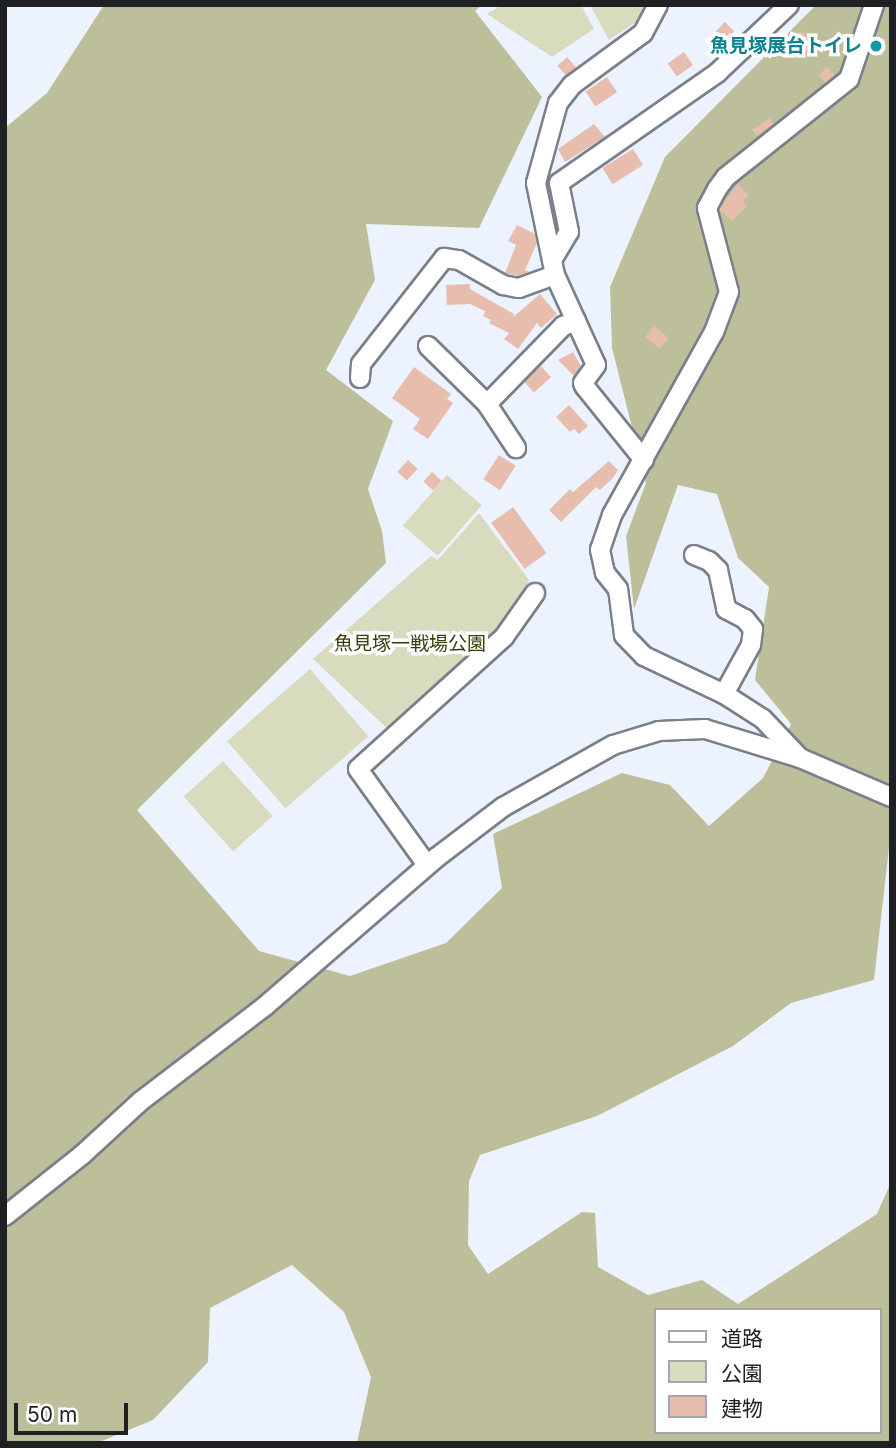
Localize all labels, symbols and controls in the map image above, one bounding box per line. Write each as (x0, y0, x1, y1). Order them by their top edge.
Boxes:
place label: 魚見塚展台トイレ (710, 35, 862, 57)
marker: 魚見塚展台トイレ (868, 38, 884, 54)
park label: 魚見塚一戦場公園 (334, 633, 486, 655)
legend (654, 1308, 882, 1434)
text: 道路 (721, 1326, 763, 1351)
text: 公園 (721, 1361, 763, 1386)
scale bar (18, 1388, 131, 1432)
text: 建物 (721, 1396, 763, 1421)
text: 50 m (27, 1402, 77, 1427)

